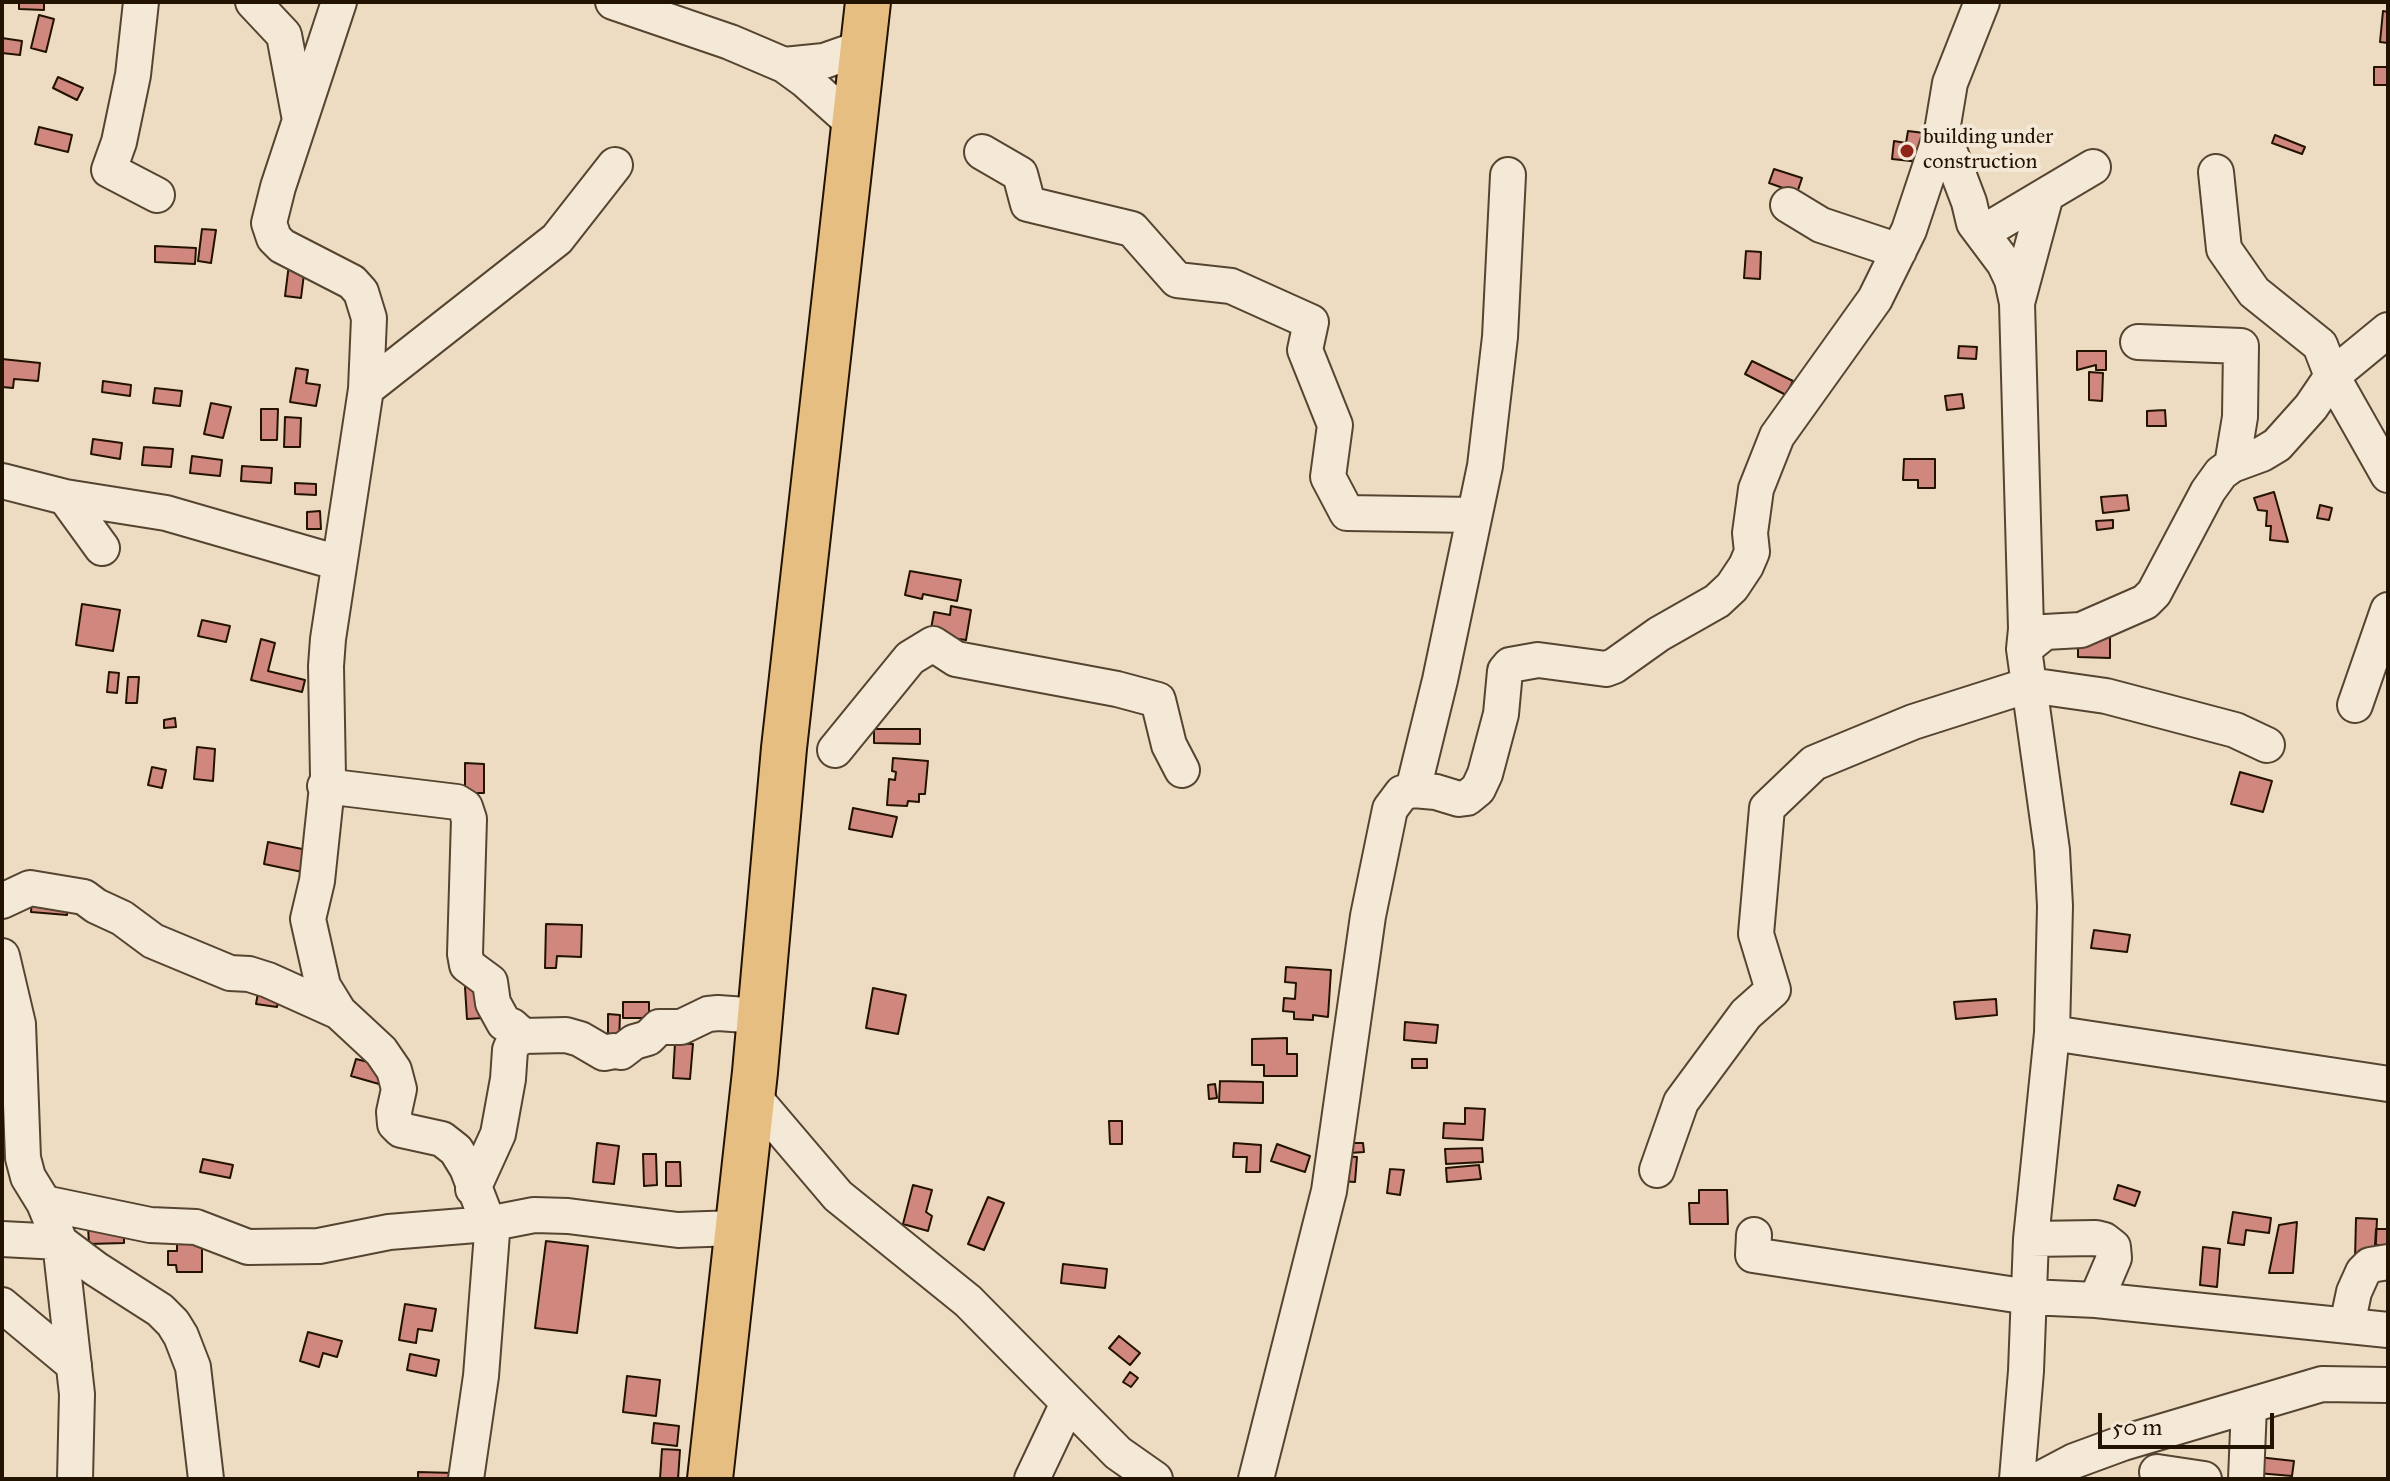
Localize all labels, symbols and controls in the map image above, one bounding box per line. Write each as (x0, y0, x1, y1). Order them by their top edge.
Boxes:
place label: building under construction (1923, 125, 2053, 176)
marker: building under construction (1898, 142, 1916, 160)
scale bar (2102, 1397, 2278, 1447)
text: 50 m (2112, 1412, 2162, 1442)

